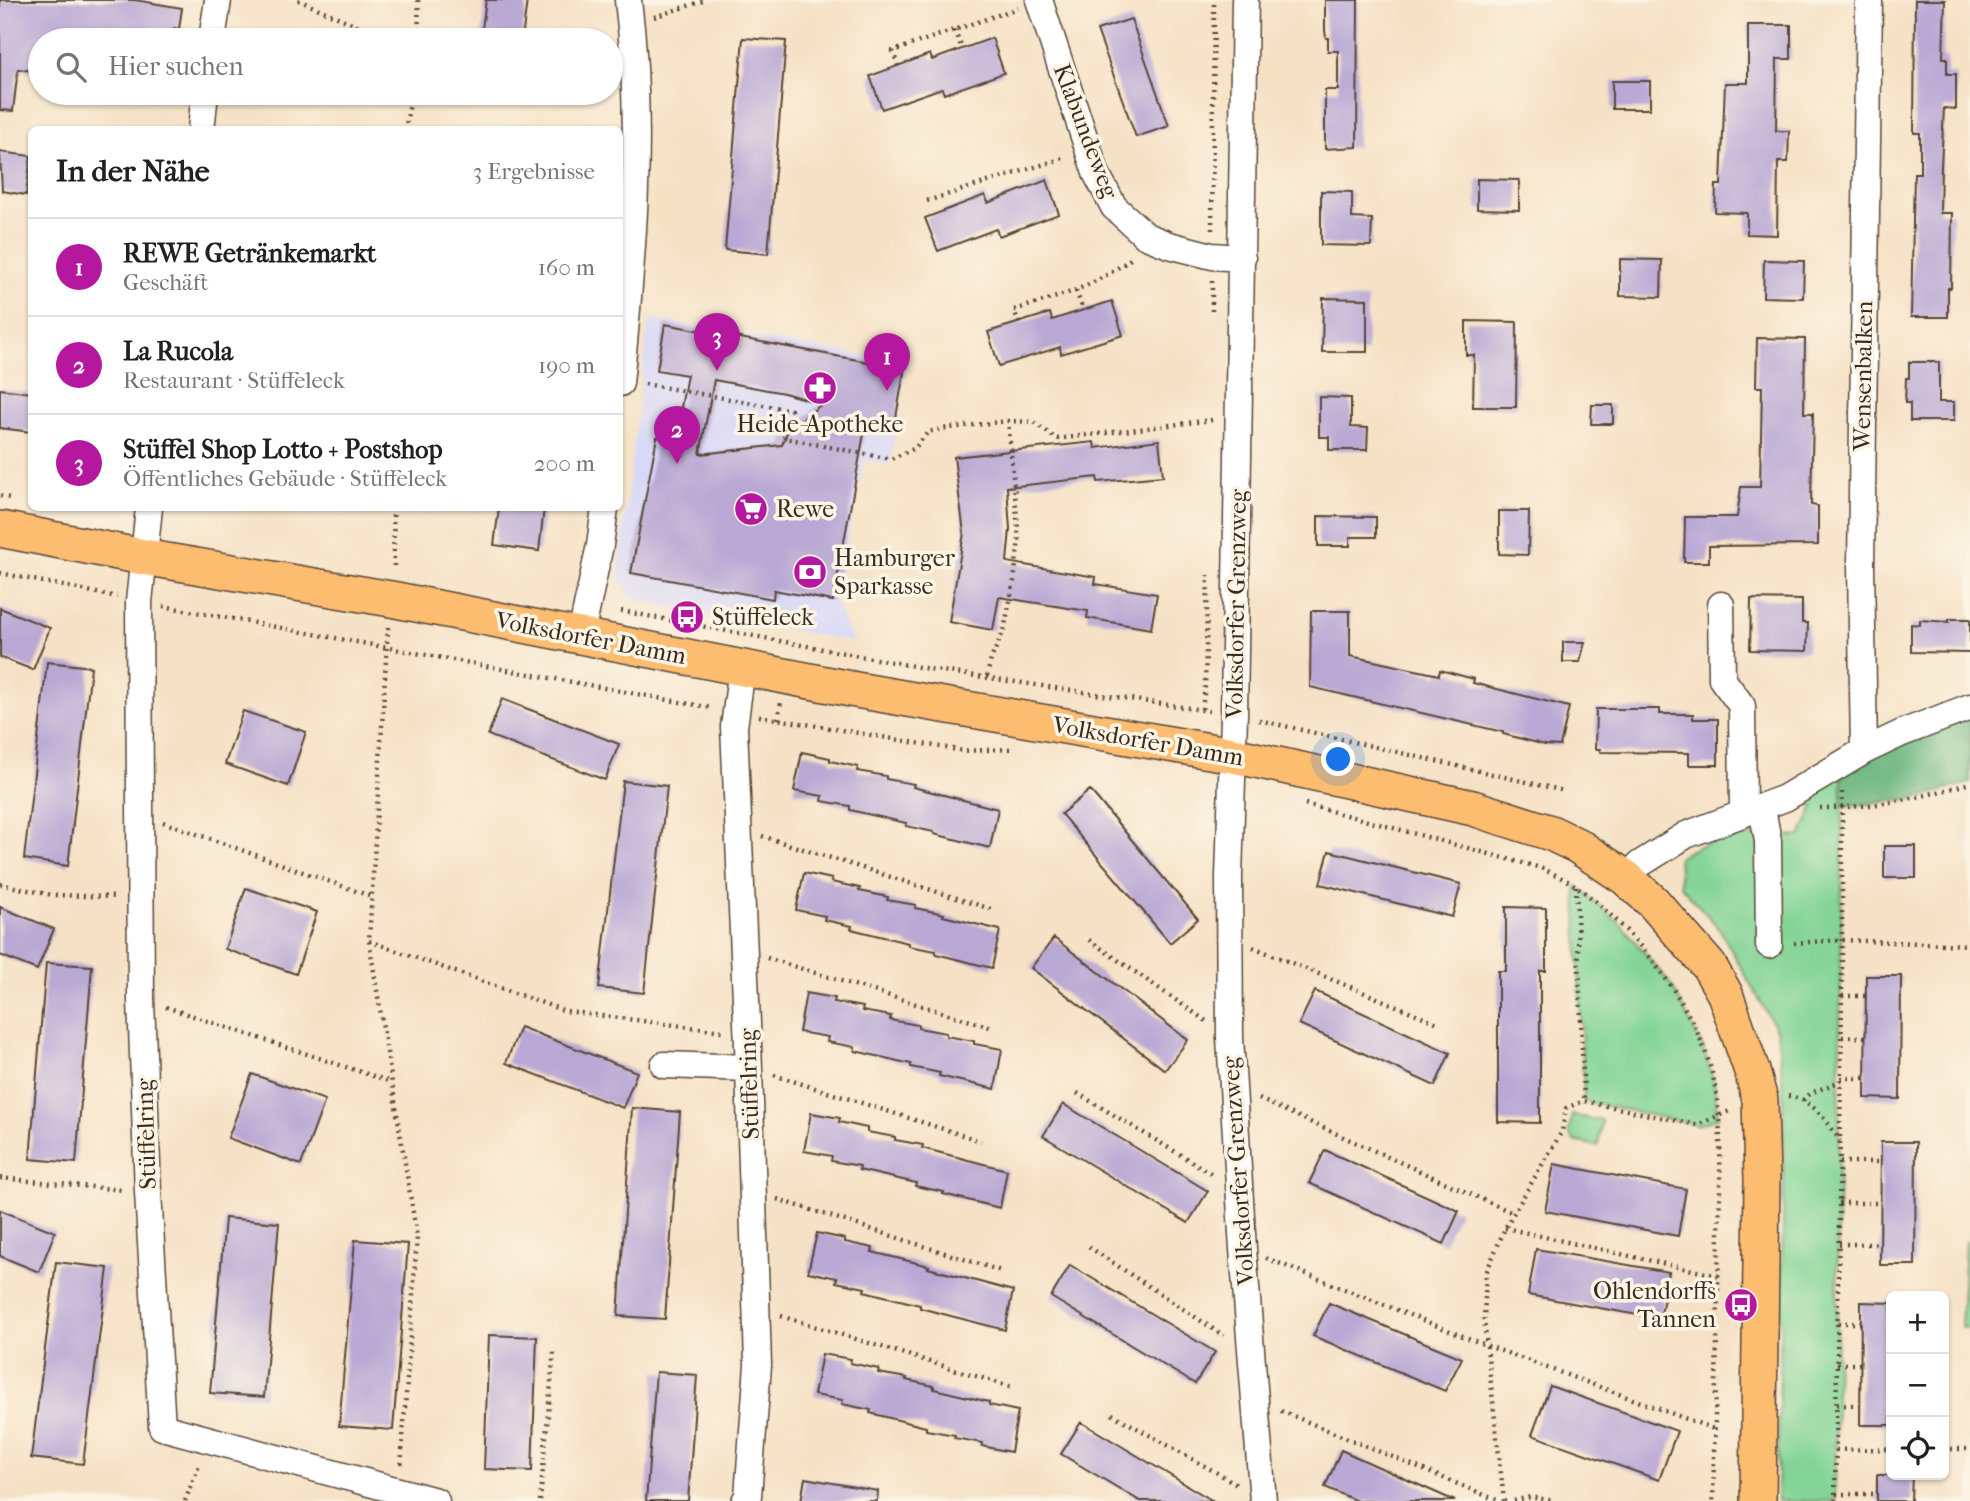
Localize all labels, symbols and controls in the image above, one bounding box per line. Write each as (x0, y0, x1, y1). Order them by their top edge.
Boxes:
search box (28, 28, 623, 105)
icon: search (52, 48, 90, 86)
text: Hier suchen (108, 51, 244, 82)
street label: Klabundeweg (1048, 60, 1125, 203)
text: In der Nähe (56, 154, 210, 189)
text: 3 Ergebnisse (473, 158, 595, 185)
text: REWE Getränkemarkt (123, 238, 376, 269)
text: 1 (75, 254, 83, 281)
text: 160 m (538, 254, 595, 281)
text: Geschäft (123, 269, 209, 296)
street label: Wensenbalken (1848, 300, 1878, 452)
pin: 3 (694, 313, 740, 371)
pin: 1 (864, 333, 910, 391)
text: La Rucola (123, 336, 233, 367)
text: 2 (73, 352, 85, 379)
text: 190 m (538, 352, 595, 379)
text: Restaurant · Stüffeleck (123, 367, 345, 394)
pharmacy icon: Heide-Apotheke (801, 369, 839, 407)
pin: 2 (654, 406, 700, 464)
place label: Heide-Apotheke (737, 410, 904, 438)
text: Stüffel Shop Lotto + Postshop (123, 434, 443, 465)
text: 3 (74, 450, 84, 477)
text: 200 m (534, 450, 595, 477)
text: Öffentliches Gebäude · Stüffeleck (123, 465, 447, 492)
street label: Volksdorfer Grenzweg (1220, 488, 1252, 720)
supermarket icon: Rewe (732, 490, 770, 528)
place label: Rewe (776, 495, 834, 523)
place label: Hamburger Sparkasse (834, 544, 956, 600)
bank icon: Hamburger Sparkasse (791, 553, 829, 591)
bus stop icon: Stüffeleck (668, 598, 706, 636)
place label: Stüffeleck (712, 603, 814, 631)
street label: Volksdorfer Damm (492, 606, 689, 670)
street label: Volksdorfer Damm (1049, 710, 1246, 772)
your location (1321, 742, 1355, 776)
street label: Stüffelring (733, 1027, 765, 1140)
street label: Volksdorfer Grenzweg (1216, 1054, 1260, 1288)
street label: Stüffelring (130, 1077, 162, 1190)
place label: Ohlendorffs Tannen (1593, 1277, 1716, 1333)
bus stop icon: Ohlendorffs Tannen (1722, 1286, 1760, 1324)
map controls (1886, 1291, 1949, 1480)
button: + (1886, 1291, 1949, 1354)
button: − (1886, 1354, 1949, 1417)
button: locate (1886, 1417, 1949, 1480)

